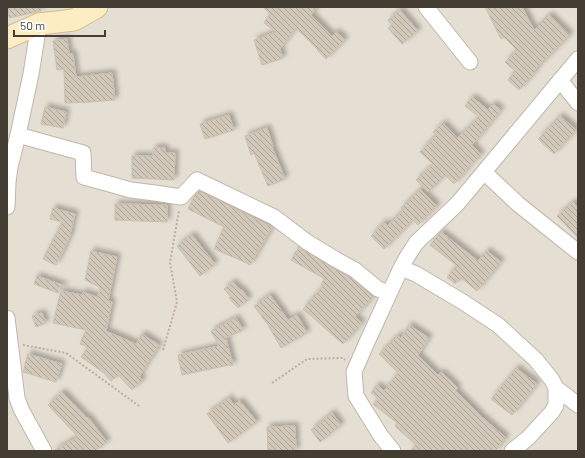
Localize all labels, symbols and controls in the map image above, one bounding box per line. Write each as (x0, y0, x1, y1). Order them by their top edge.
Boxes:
scale bar (14, 12, 105, 38)
text: 50 m (20, 18, 45, 32)

